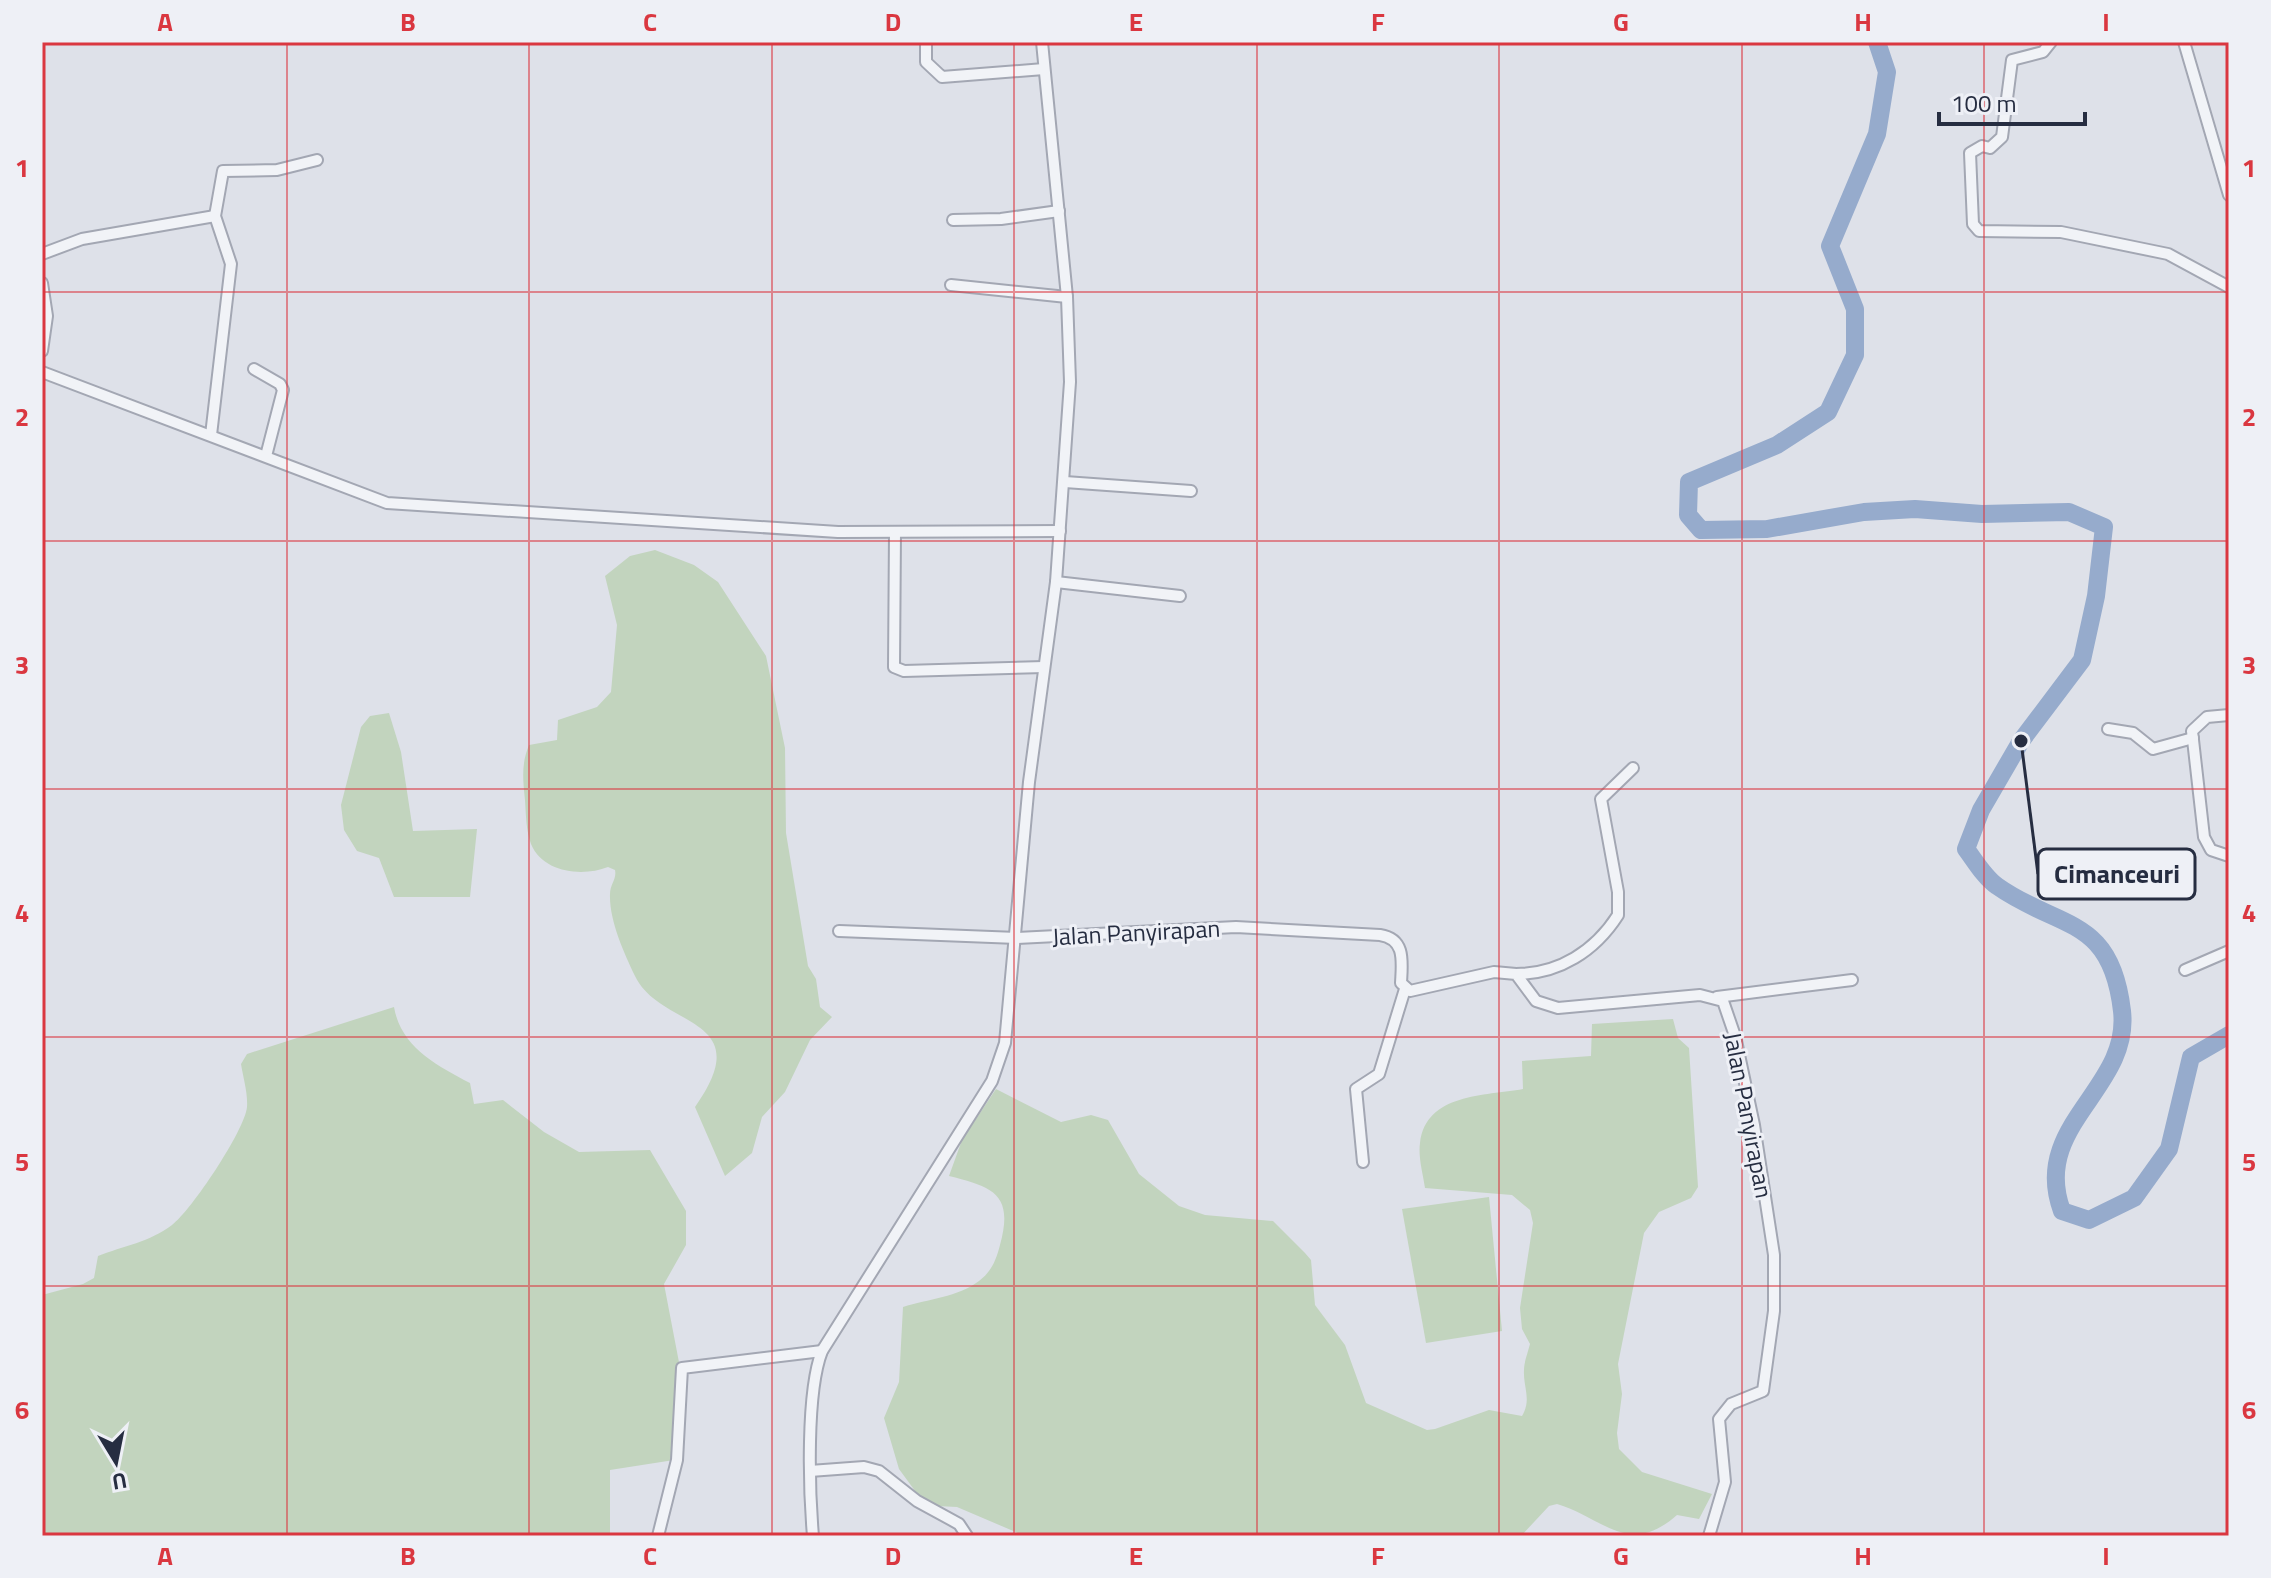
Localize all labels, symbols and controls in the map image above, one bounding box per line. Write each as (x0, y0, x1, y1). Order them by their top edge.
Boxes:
text: A (157, 2, 173, 41)
text: B (400, 2, 416, 41)
text: C (643, 2, 657, 41)
text: D (885, 2, 901, 41)
text: E (1129, 2, 1143, 41)
text: F (1371, 2, 1385, 41)
text: G (1613, 2, 1629, 41)
text: H (1854, 2, 1872, 41)
text: I (2102, 2, 2110, 41)
scale bar (1939, 76, 2085, 126)
text: 100 m (1951, 85, 2017, 121)
text: 1 (15, 148, 29, 187)
text: 1 (2242, 148, 2256, 187)
text: 2 (15, 397, 29, 436)
text: 2 (2242, 397, 2256, 436)
text: 3 (15, 645, 29, 684)
text: 3 (2242, 645, 2256, 684)
callout: Cimanceuri (2038, 849, 2195, 899)
text: Cimanceuri (2054, 854, 2180, 893)
text: 4 (15, 893, 29, 932)
text: 4 (2242, 893, 2256, 932)
street label: Jalan Panyirapan (1051, 910, 1221, 954)
street label: Jalan Panyirapan (1715, 1029, 1783, 1201)
text: 5 (15, 1142, 29, 1181)
text: 5 (2242, 1142, 2256, 1181)
text: 6 (15, 1390, 29, 1429)
text: 6 (2242, 1390, 2256, 1429)
north arrow (76, 1422, 156, 1502)
text: U (109, 1464, 130, 1500)
text: A (157, 1536, 173, 1575)
text: B (400, 1536, 416, 1575)
text: C (643, 1536, 657, 1575)
text: D (885, 1536, 901, 1575)
text: E (1129, 1536, 1143, 1575)
text: F (1371, 1536, 1385, 1575)
text: G (1613, 1536, 1629, 1575)
text: H (1854, 1536, 1872, 1575)
text: I (2102, 1536, 2110, 1575)

